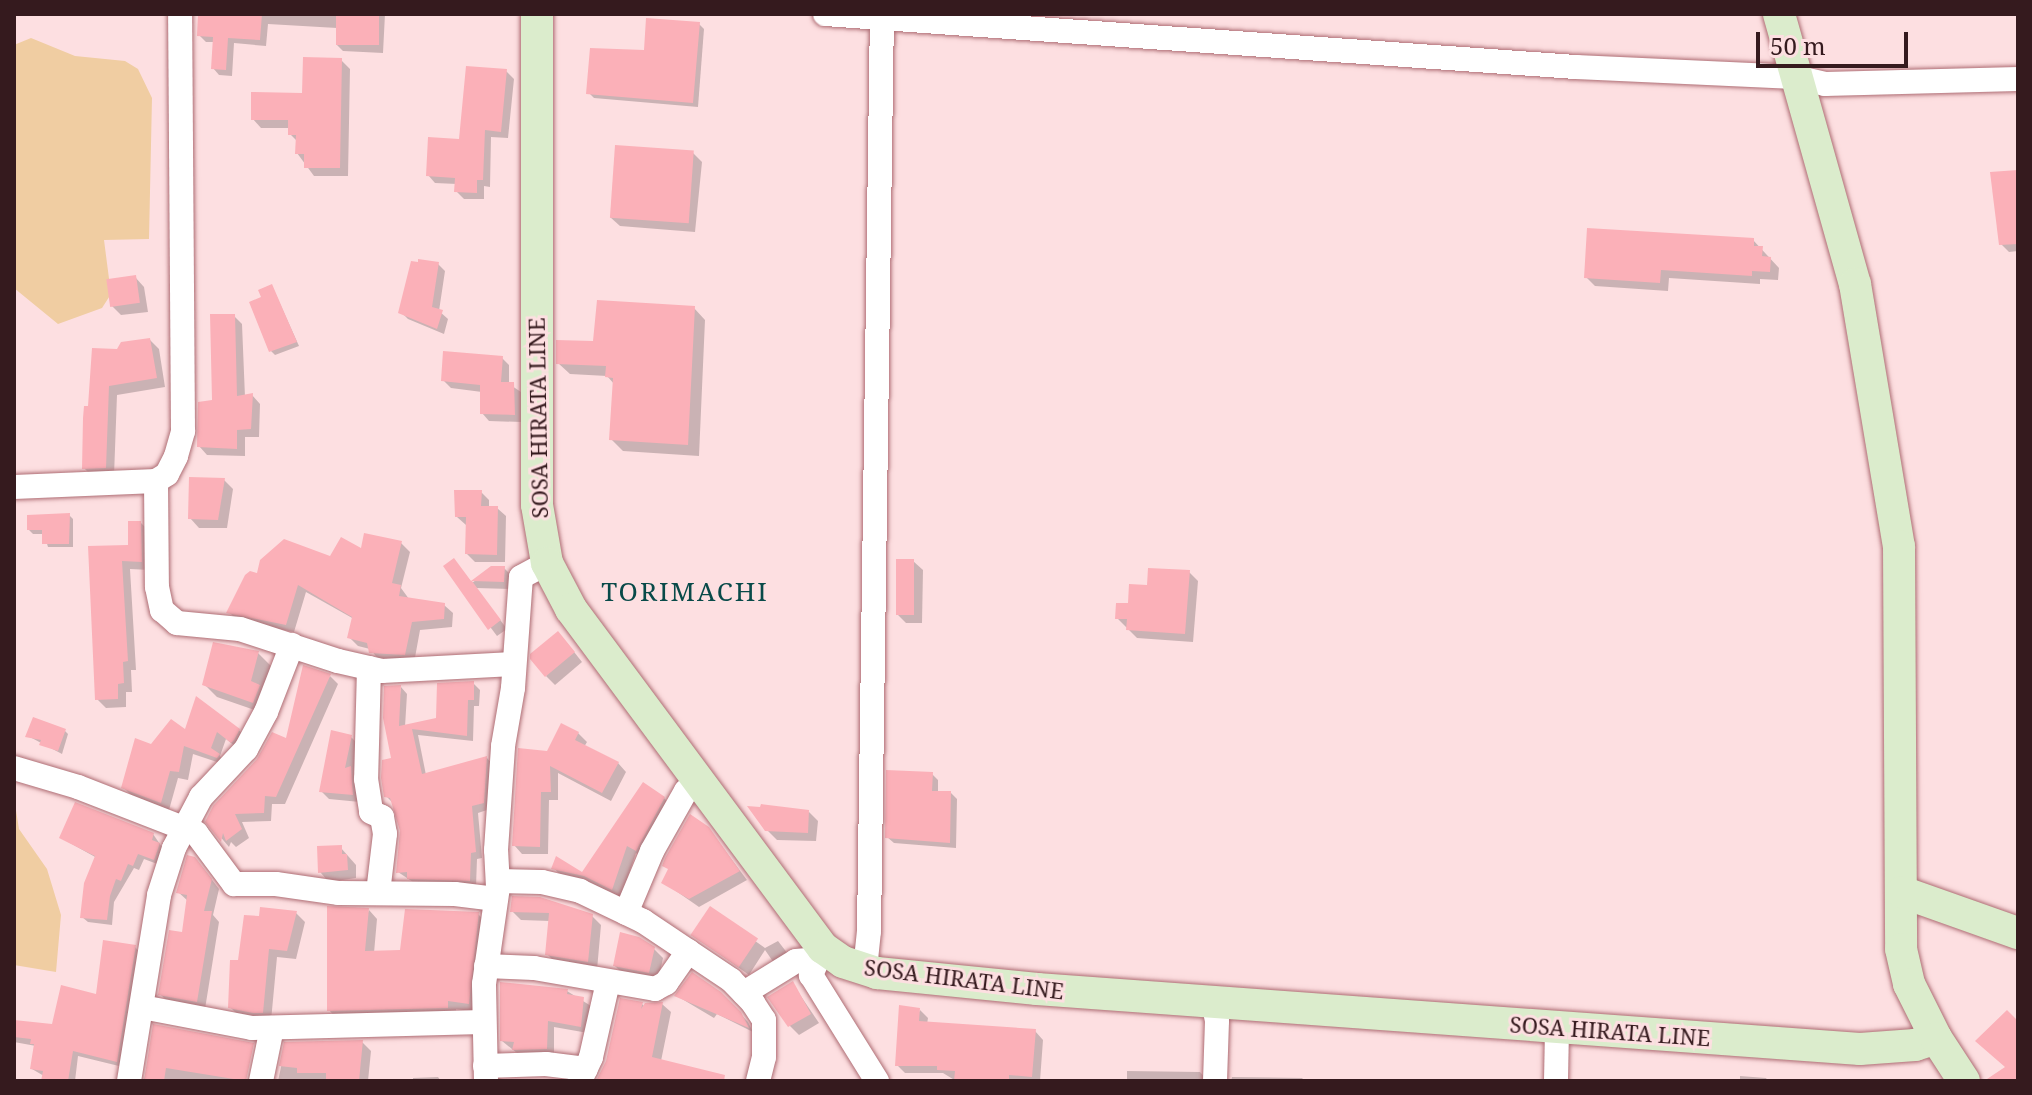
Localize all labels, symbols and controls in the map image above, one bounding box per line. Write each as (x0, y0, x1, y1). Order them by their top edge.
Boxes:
scale bar (1760, 16, 1912, 66)
text: 50 m (1770, 29, 1826, 62)
street label: SOSA HIRATA LINE (523, 317, 553, 519)
district label: TORIMACHI (601, 576, 769, 608)
street label: SOSA HIRATA LINE (863, 954, 1065, 1004)
street label: SOSA HIRATA LINE (1509, 1011, 1711, 1051)

